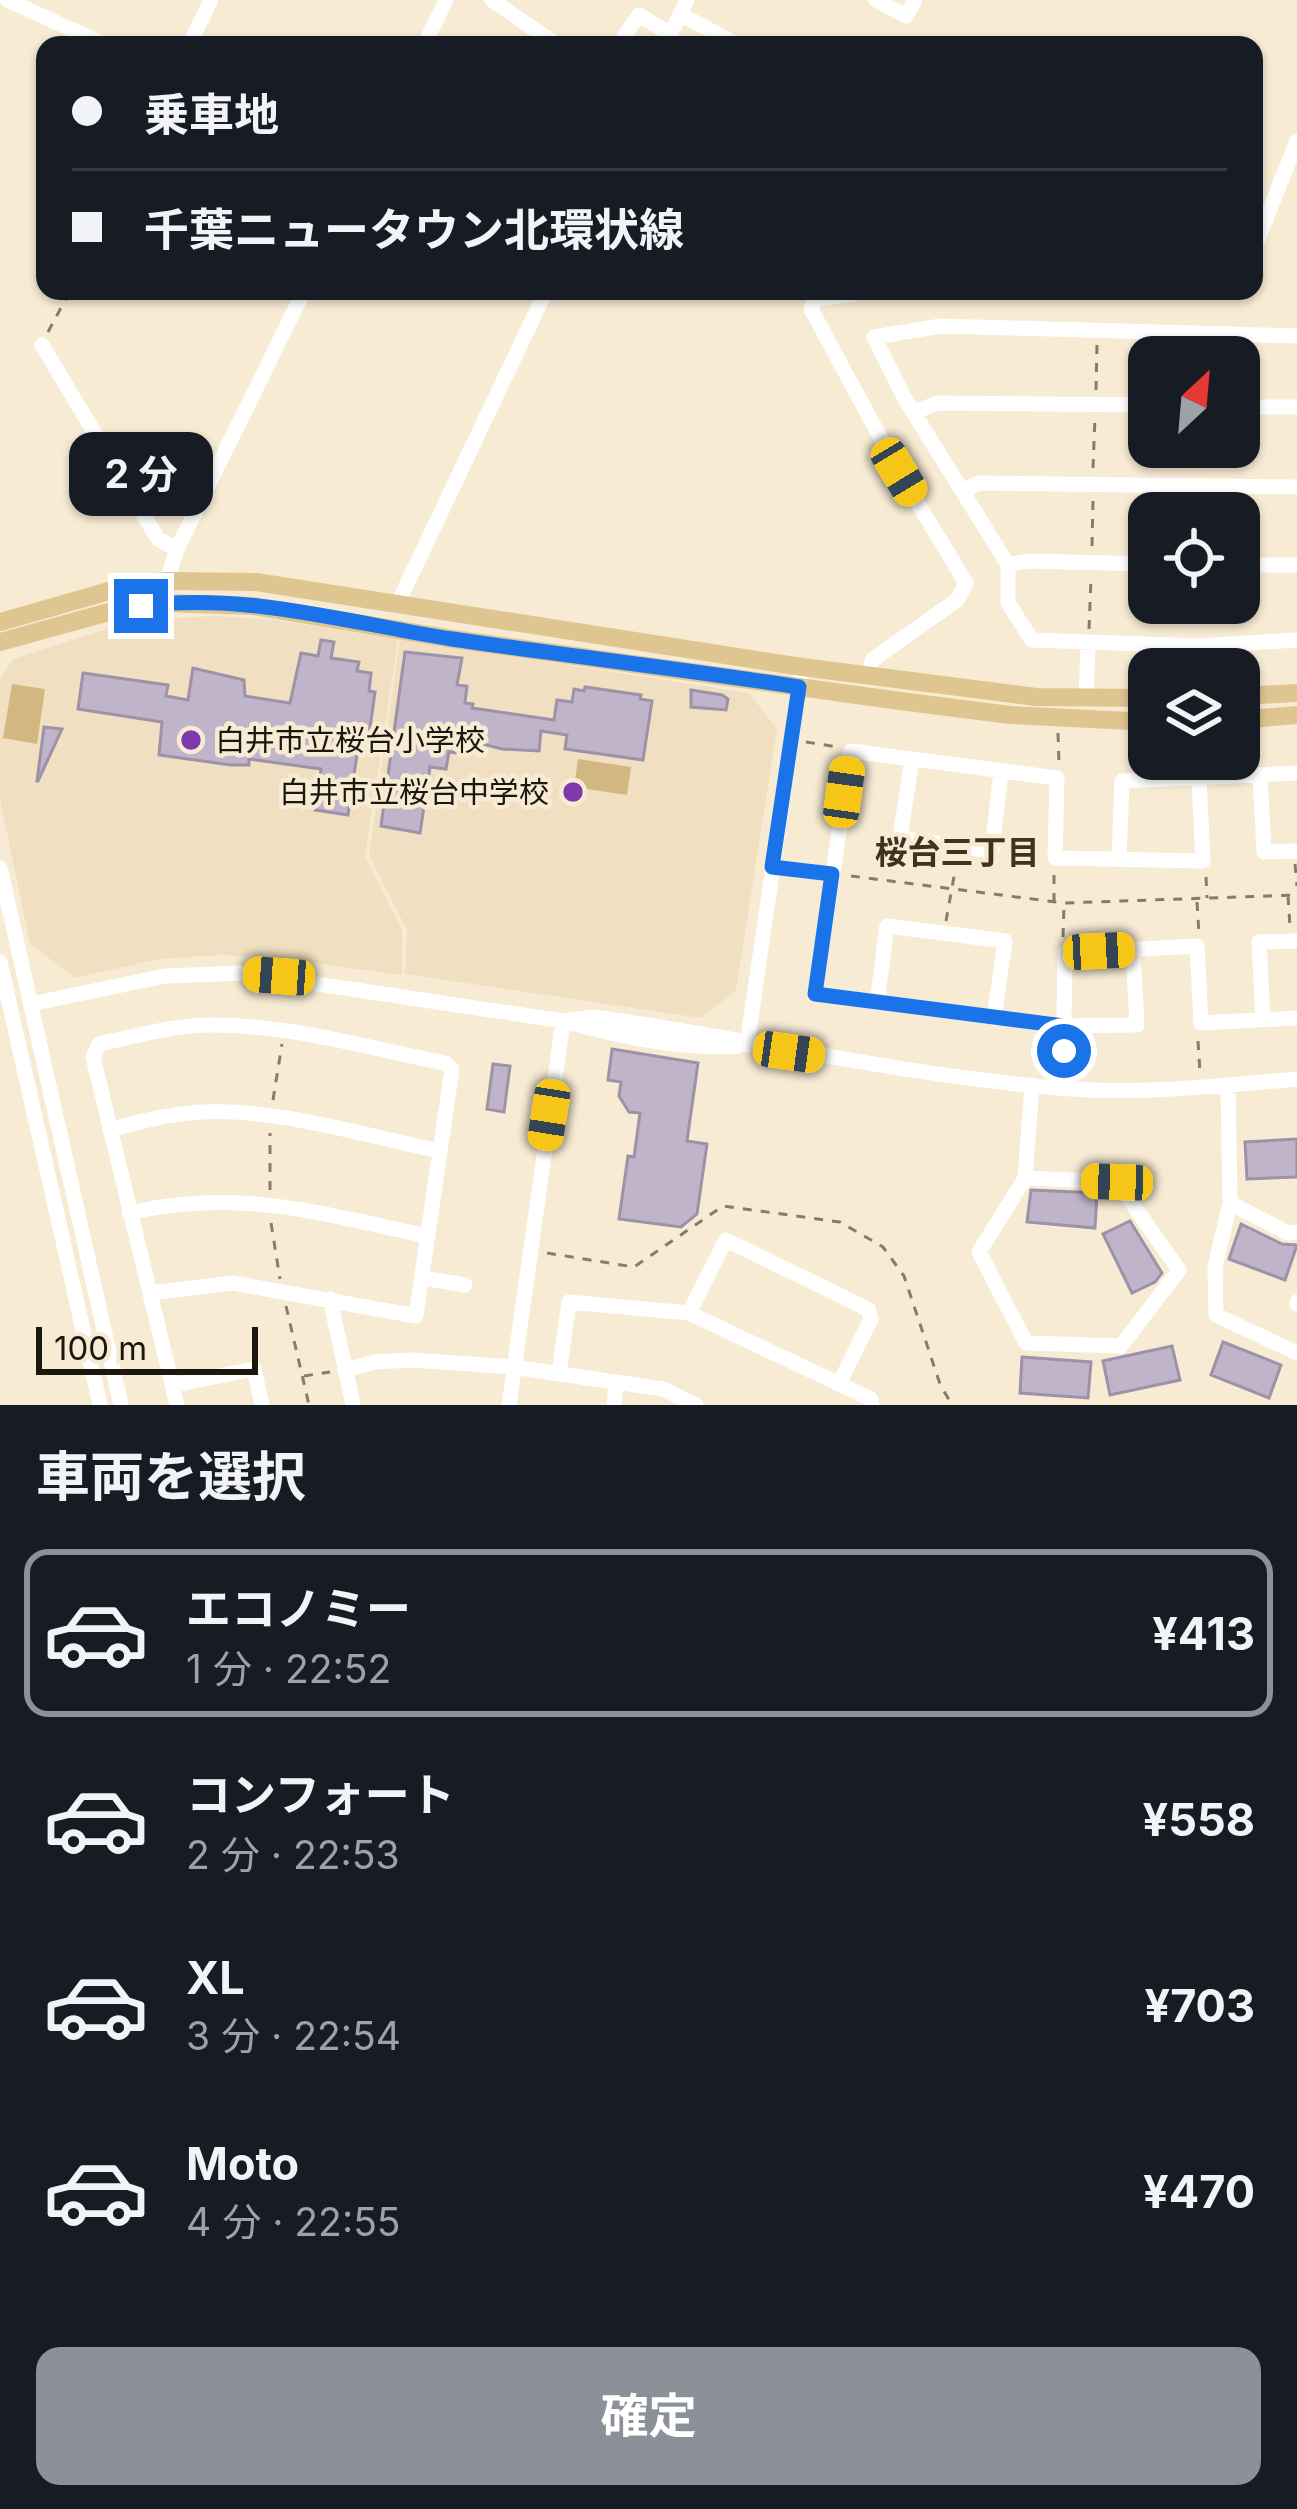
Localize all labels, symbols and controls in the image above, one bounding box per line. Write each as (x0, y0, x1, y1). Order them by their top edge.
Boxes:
text: 乗車地 (144, 87, 279, 142)
text: 千葉ニュータウン北環状線 (144, 202, 684, 257)
north arrow (1128, 336, 1260, 468)
map controls (1128, 336, 1260, 780)
callout: 2 分 (69, 432, 213, 516)
car (865, 432, 933, 512)
text: 2 分 (105, 450, 177, 497)
button: locate (1128, 492, 1260, 624)
route end (114, 579, 168, 633)
button: layers (1128, 648, 1260, 780)
place label: 白井市立桜台小学校 (215, 722, 485, 758)
marker: 白井市立桜台小学校 (178, 727, 204, 753)
car (821, 754, 867, 830)
place label: 白井市立桜台中学校 (279, 774, 549, 810)
marker: 白井市立桜台中学校 (560, 779, 586, 805)
district label: 桜台三丁目 (875, 832, 1040, 872)
car (1062, 931, 1136, 971)
car (242, 956, 316, 996)
route start (1037, 1024, 1091, 1078)
car (751, 1029, 827, 1075)
car (526, 1077, 572, 1153)
car (1080, 1163, 1154, 1201)
scale bar (36, 1321, 258, 1374)
text: 100 m (54, 1328, 147, 1368)
text: 車両を選択 (36, 1444, 306, 1509)
icon: car (42, 1579, 150, 1687)
text: エコノミー (186, 1581, 411, 1636)
text: ¥413 (1152, 1606, 1255, 1661)
text: 1 分 · 22:52 (186, 1645, 391, 1692)
icon: car (42, 1765, 150, 1873)
text: コンフォート (186, 1767, 455, 1822)
text: ¥558 (1143, 1792, 1255, 1847)
text: 2 分 · 22:53 (186, 1831, 400, 1878)
text: XL (186, 1950, 245, 2005)
icon: car (42, 1951, 150, 2059)
text: ¥703 (1144, 1978, 1255, 2033)
text: 3 分 · 22:54 (186, 2012, 401, 2059)
text: Moto (186, 2136, 299, 2191)
icon: car (42, 2137, 150, 2245)
text: ¥470 (1143, 2164, 1255, 2219)
text: 4 分 · 22:55 (186, 2198, 401, 2245)
button: 確定 (36, 2347, 1261, 2485)

